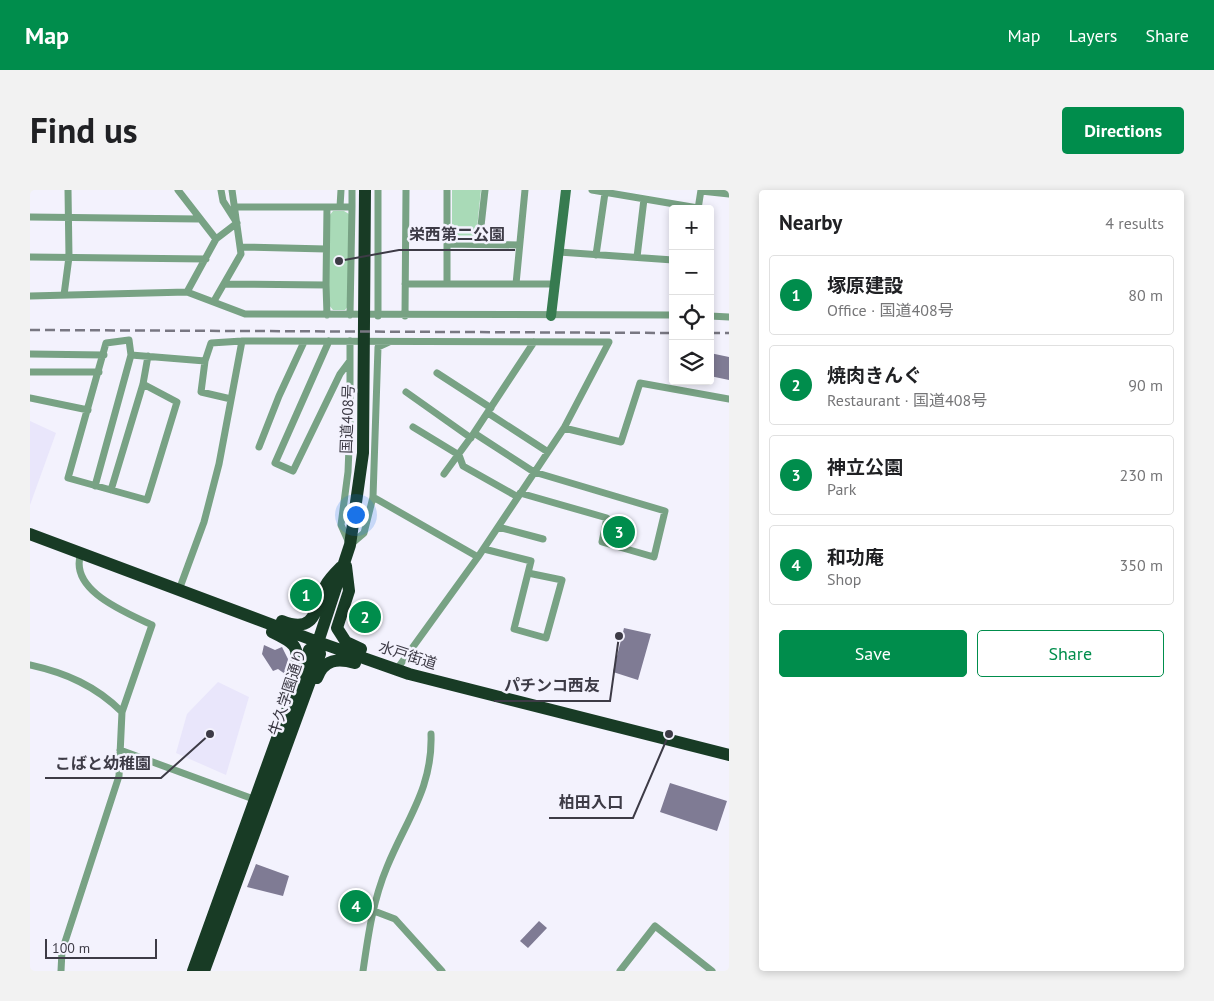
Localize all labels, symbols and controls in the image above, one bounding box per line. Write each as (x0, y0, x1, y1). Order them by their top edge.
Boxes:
text: Map (25, 20, 69, 51)
text: Map (1008, 24, 1040, 47)
text: Layers (1068, 24, 1117, 47)
text: Share (1145, 24, 1189, 47)
text: Find us (30, 107, 138, 153)
button: Directions (1062, 107, 1184, 154)
map controls (669, 205, 714, 385)
button: + (669, 205, 714, 250)
text: Nearby (779, 209, 842, 236)
text: 4 results (1105, 213, 1164, 233)
callout: 栄西第二公園 (399, 219, 515, 250)
text: 栄西第二公園 (409, 224, 505, 244)
button: − (669, 250, 714, 295)
text: 塚原建設 (827, 273, 903, 297)
text: 1 (791, 285, 801, 305)
text: 80 m (1128, 285, 1163, 305)
button: locate (669, 295, 714, 340)
text: Office · 国道408号 (827, 300, 954, 320)
button: layers (669, 340, 714, 385)
text: 焼肉きんぐ (827, 363, 922, 387)
text: 2 (791, 375, 801, 395)
text: 90 m (1128, 375, 1163, 395)
street label: 国道408号 (336, 384, 358, 454)
text: Restaurant · 国道408号 (827, 390, 987, 410)
text: 神立公園 (827, 455, 903, 479)
text: 3 (791, 465, 801, 485)
text: 230 m (1120, 465, 1163, 485)
text: Park (827, 479, 856, 499)
your location (343, 502, 369, 528)
pin: 3 (603, 513, 635, 551)
text: 和功庵 (827, 545, 884, 569)
text: 4 (791, 555, 801, 575)
text: 350 m (1120, 555, 1163, 575)
text: Shop (827, 569, 861, 589)
pin: 1 (290, 576, 322, 614)
pin: 2 (349, 598, 381, 636)
button: Save (779, 630, 967, 677)
button: Share (977, 630, 1164, 677)
street label: 水戸街道 (377, 637, 439, 673)
street label: 牛久学園通り (264, 646, 310, 738)
callout: パチンコ西友 (494, 670, 610, 701)
text: パチンコ西友 (504, 675, 600, 695)
callout: こばと幼稚園 (45, 747, 161, 778)
text: こばと幼稚園 (55, 753, 151, 773)
callout: 柏田入口 (549, 787, 633, 818)
text: 柏田入口 (559, 792, 623, 812)
pin: 4 (340, 887, 372, 925)
scale bar (45, 936, 158, 959)
text: 100 m (52, 939, 90, 957)

